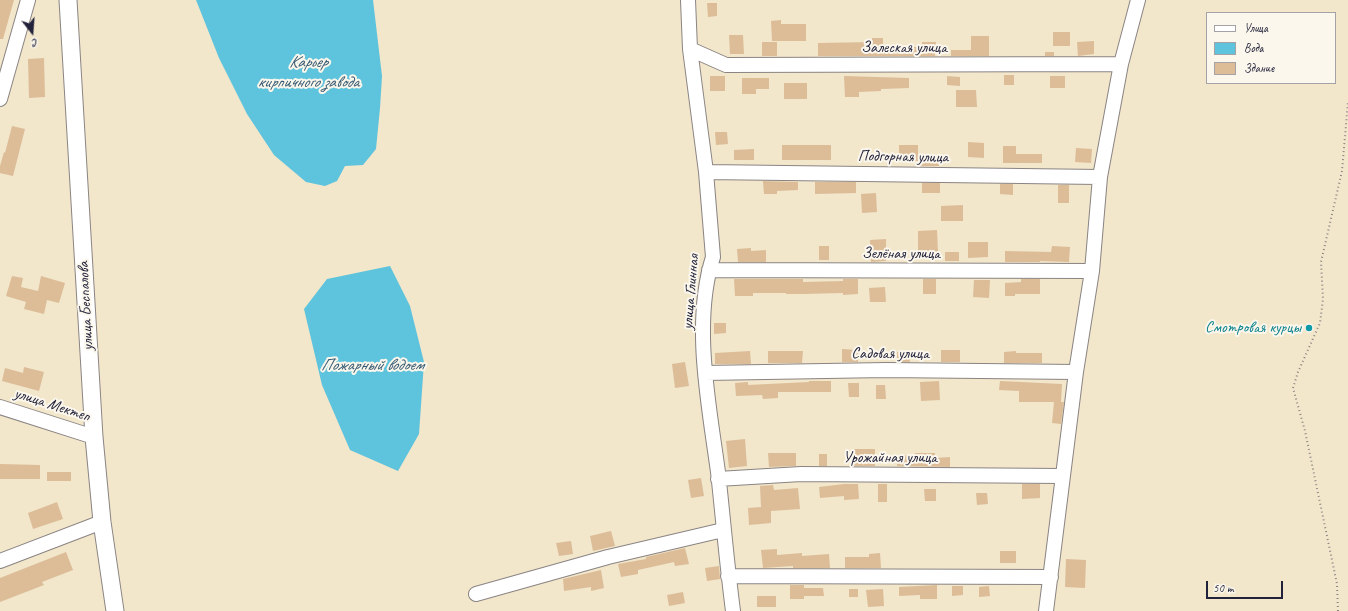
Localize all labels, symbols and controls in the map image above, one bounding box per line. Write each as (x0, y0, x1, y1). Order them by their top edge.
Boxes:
north arrow (12, 12, 52, 52)
legend (1206, 12, 1336, 84)
text: Улица (1244, 20, 1268, 36)
text: С (31, 36, 40, 51)
street label: Залеская улица (861, 38, 947, 58)
text: Вода (1244, 40, 1263, 56)
water label: Карьер кирпичного завода (257, 53, 359, 93)
text: Здание (1244, 60, 1274, 76)
street label: Подгорная улица (858, 147, 948, 167)
street label: Зелёная улица (862, 244, 940, 264)
street label: улица Глинная (678, 254, 704, 330)
street label: улица Беспалова (74, 261, 98, 351)
place label: Смотровая курцы (1205, 318, 1301, 338)
marker: Смотровая курцы (1304, 323, 1314, 333)
street label: Садовая улица (851, 344, 929, 364)
water label: Пожарный водоем (321, 356, 423, 376)
street label: улица Мектеп (12, 384, 92, 426)
street label: Урожайная улица (843, 448, 937, 468)
scale bar (1208, 573, 1285, 599)
text: 50 m (1213, 580, 1233, 596)

